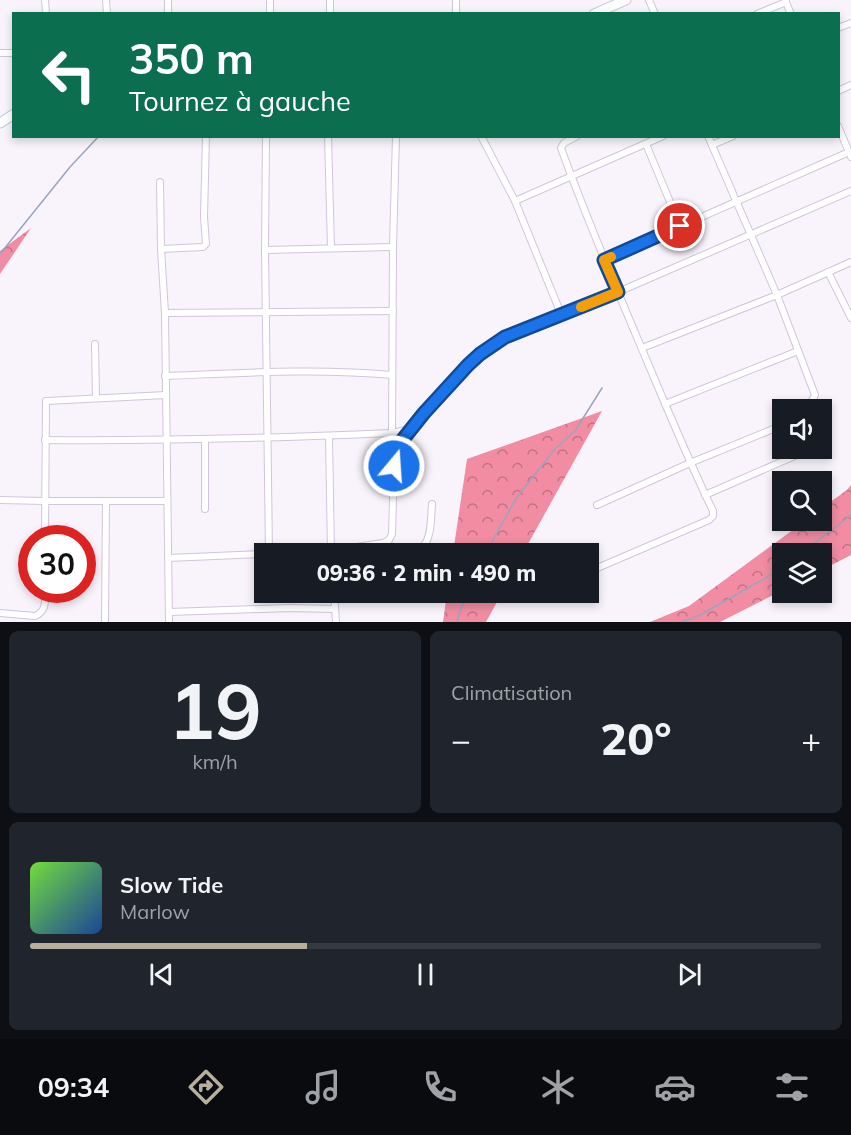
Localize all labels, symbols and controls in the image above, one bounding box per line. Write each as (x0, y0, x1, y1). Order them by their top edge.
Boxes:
text: 350 m (129, 32, 254, 85)
icon: left (30, 36, 108, 114)
text: Tournez à gauche (129, 84, 351, 118)
pin (654, 200, 705, 251)
icon: arrive (663, 209, 696, 242)
map controls (772, 399, 832, 603)
button: sound (772, 399, 832, 459)
position arrow (362, 434, 426, 498)
button: search (772, 471, 832, 531)
speed limit sign: 30 (18, 525, 96, 603)
button: layers (772, 543, 832, 603)
text: 09:36 · 2 min · 490 m (317, 559, 536, 587)
text: 19 (168, 661, 262, 759)
text: Climatisation (451, 680, 572, 705)
text: 20° (600, 710, 672, 766)
text: − (451, 719, 471, 760)
text: + (801, 719, 821, 760)
text: km/h (192, 749, 238, 774)
text: Slow Tide (120, 871, 223, 899)
text: Marlow (120, 899, 190, 924)
icon: previous (145, 958, 178, 991)
icon: pause (409, 958, 442, 991)
icon: next (673, 958, 706, 991)
icon: directions (185, 1066, 227, 1108)
icon: music (302, 1066, 344, 1108)
icon: phone (419, 1066, 461, 1108)
icon: climate (537, 1066, 579, 1108)
icon: car (654, 1066, 696, 1108)
icon: filters (771, 1066, 813, 1108)
text: 09:34 (38, 1070, 109, 1104)

